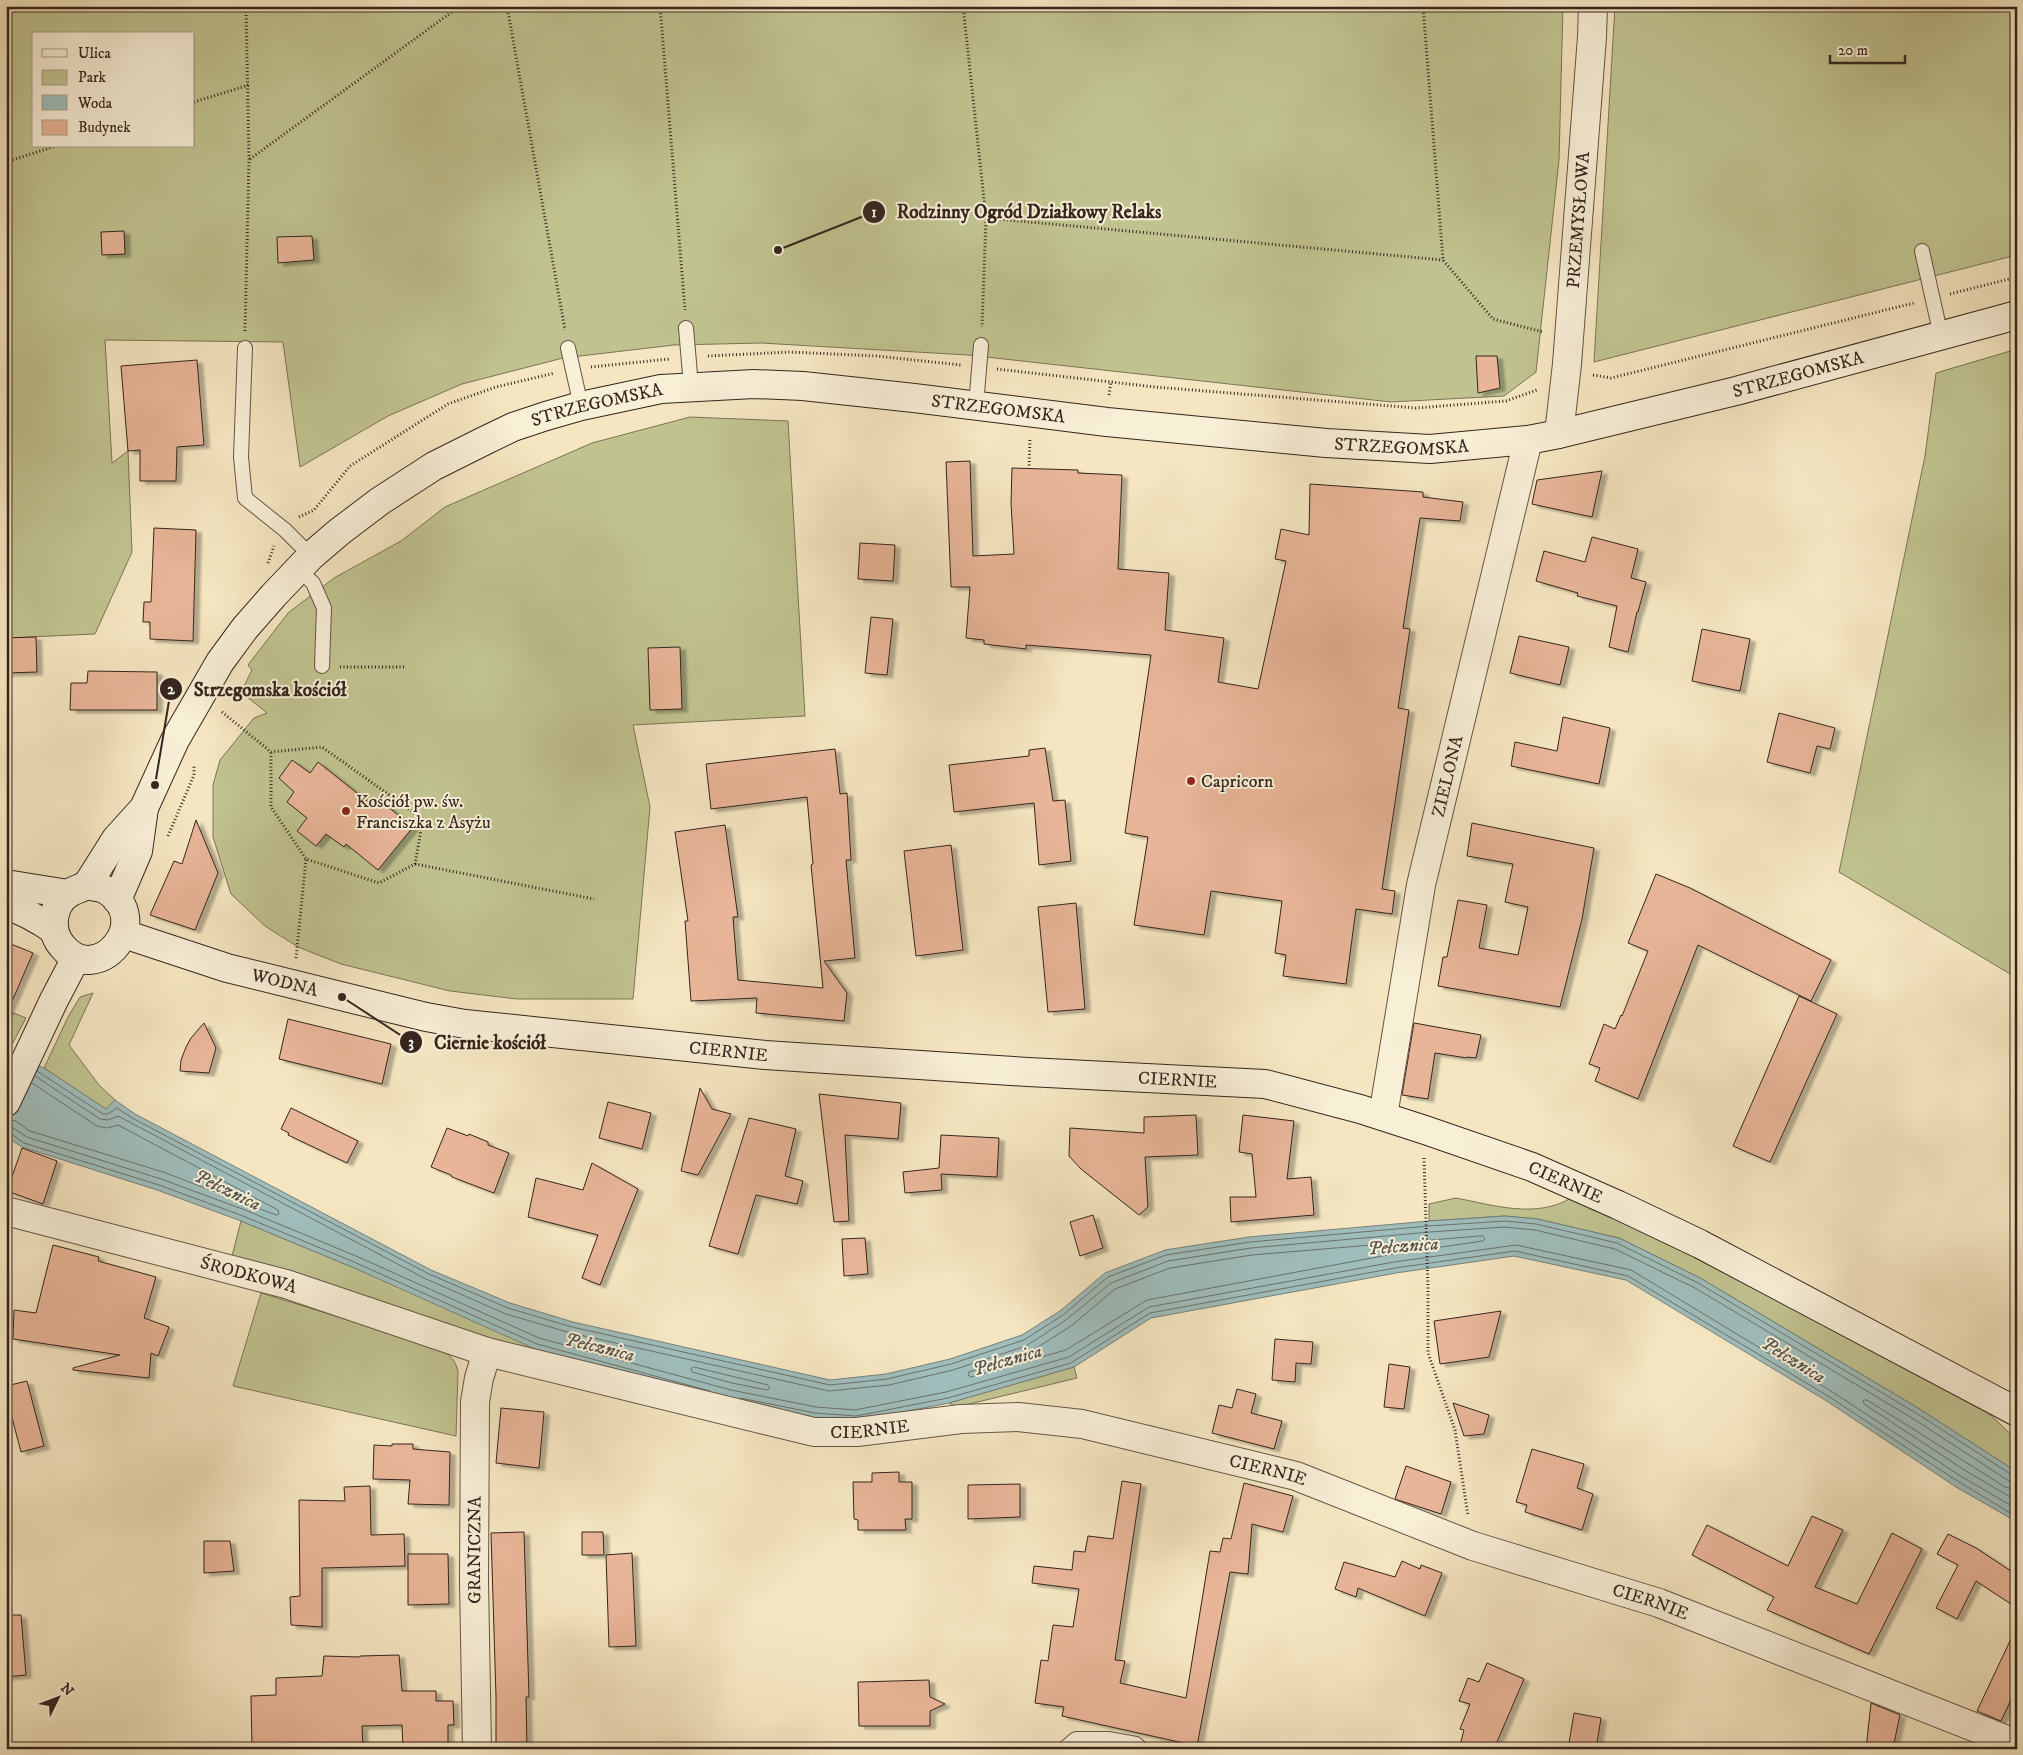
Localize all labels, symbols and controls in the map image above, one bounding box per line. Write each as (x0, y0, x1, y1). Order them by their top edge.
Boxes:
legend (32, 32, 195, 148)
scale bar (1830, 32, 1906, 64)
text: 20 m (1838, 41, 1868, 60)
text: Ulica (78, 44, 111, 63)
text: Park (78, 68, 107, 87)
text: Woda (77, 94, 113, 113)
text: Budynek (78, 118, 131, 137)
street label: PRZEMYSŁOWA (1563, 150, 1595, 289)
callout: Rodzinny Ogród Działkowy Relaks (862, 195, 1171, 229)
text: Rodzinny Ogród Działkowy Relaks (897, 201, 1162, 224)
text: 1 (871, 203, 877, 222)
street label: STRZEGOMSKA (1730, 347, 1867, 403)
street label: STRZEGOMSKA (528, 379, 665, 432)
street label: STRZEGOMSKA (930, 390, 1067, 429)
street label: STRZEGOMSKA (1334, 433, 1470, 461)
callout: Strzegomska kościół (159, 672, 357, 706)
text: Strzegomska kościół (194, 679, 347, 702)
text: 2 (167, 680, 175, 699)
street label: ZIELONA (1428, 733, 1469, 819)
place label: Capricorn (1201, 771, 1274, 793)
marker: Capricorn (1185, 775, 1197, 787)
place label: Kościół pw. św. Franciszka z Asyżu (356, 791, 491, 834)
marker: Kościół pw. św. Franciszka z Asyżu (340, 805, 352, 817)
street label: WODNA (248, 964, 321, 1002)
callout: Ciernie kościół (399, 1025, 556, 1059)
text: Ciernie kościół (434, 1032, 546, 1055)
text: 3 (408, 1033, 414, 1052)
street label: CIERNIE (688, 1037, 769, 1067)
street label: CIERNIE (1138, 1068, 1218, 1094)
street label: CIERNIE (1525, 1157, 1606, 1209)
water label: Pełcznica (190, 1164, 264, 1216)
water label: Pełcznica (1367, 1233, 1439, 1260)
street label: ŚRODKOWA (198, 1251, 300, 1299)
water label: Pełcznica (562, 1328, 637, 1367)
water label: Pełcznica (1757, 1332, 1829, 1389)
water label: Pełcznica (970, 1340, 1045, 1381)
street label: CIERNIE (830, 1416, 911, 1444)
street label: CIERNIE (1227, 1450, 1310, 1491)
street label: GRANICZNA (464, 1496, 486, 1604)
street label: CIERNIE (1610, 1579, 1692, 1626)
north arrow (32, 1672, 82, 1722)
text: N (56, 1680, 78, 1701)

